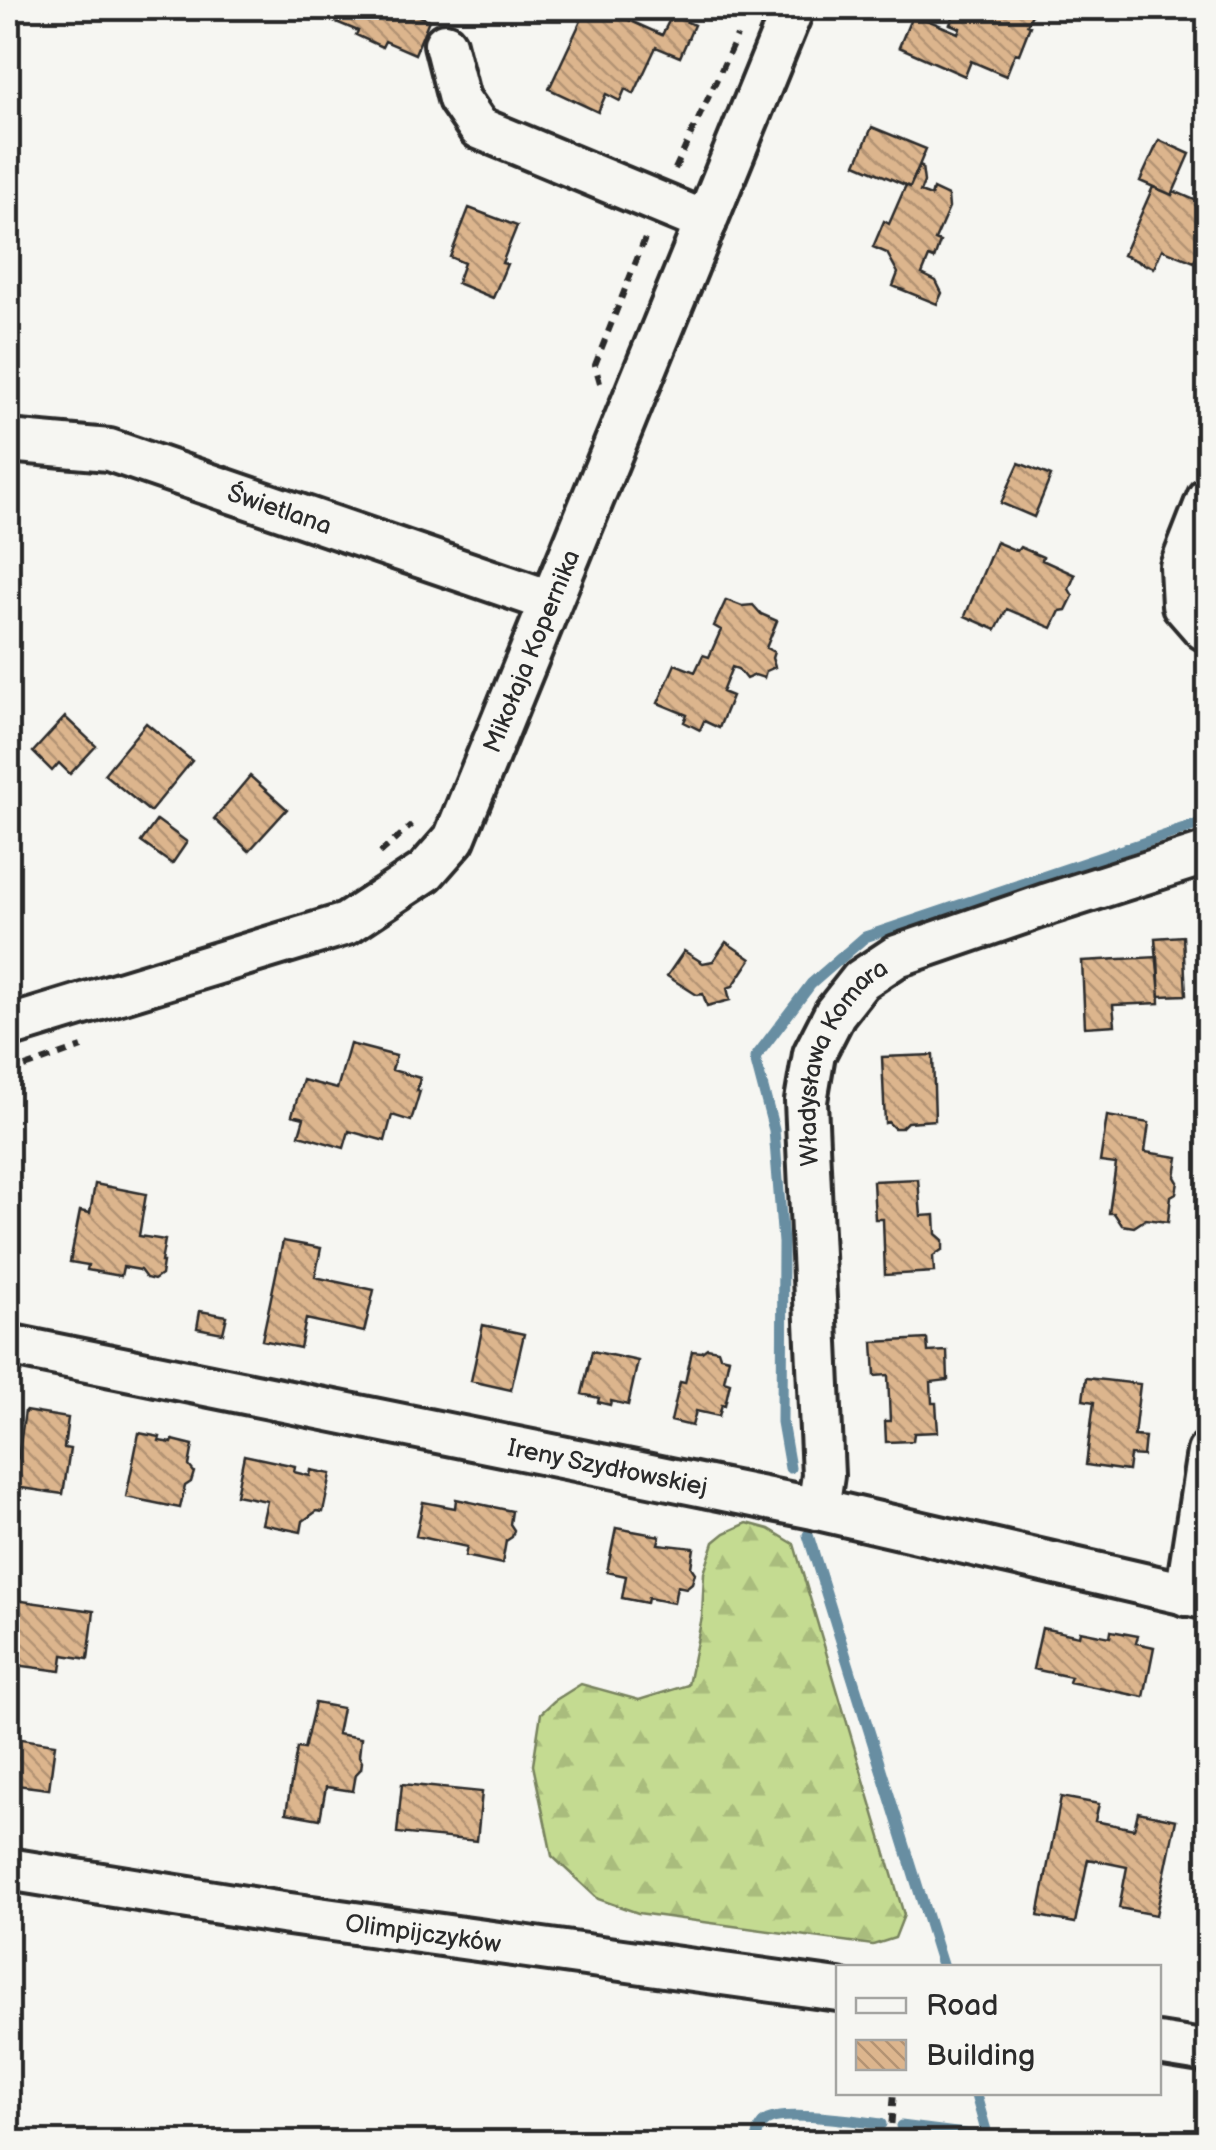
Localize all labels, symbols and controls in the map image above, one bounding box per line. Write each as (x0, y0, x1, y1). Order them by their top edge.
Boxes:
street label: Świetlana (223, 478, 336, 542)
street label: Mikołaja Kopernika (477, 545, 587, 758)
street label: Władysława Komara (792, 953, 894, 1167)
street label: Ireny Szydłowskiej (505, 1433, 710, 1503)
street label: Olimpijczyków (343, 1908, 503, 1960)
legend (836, 1965, 1161, 2095)
text: Road (926, 1988, 999, 2024)
text: Building (926, 2038, 1035, 2074)

